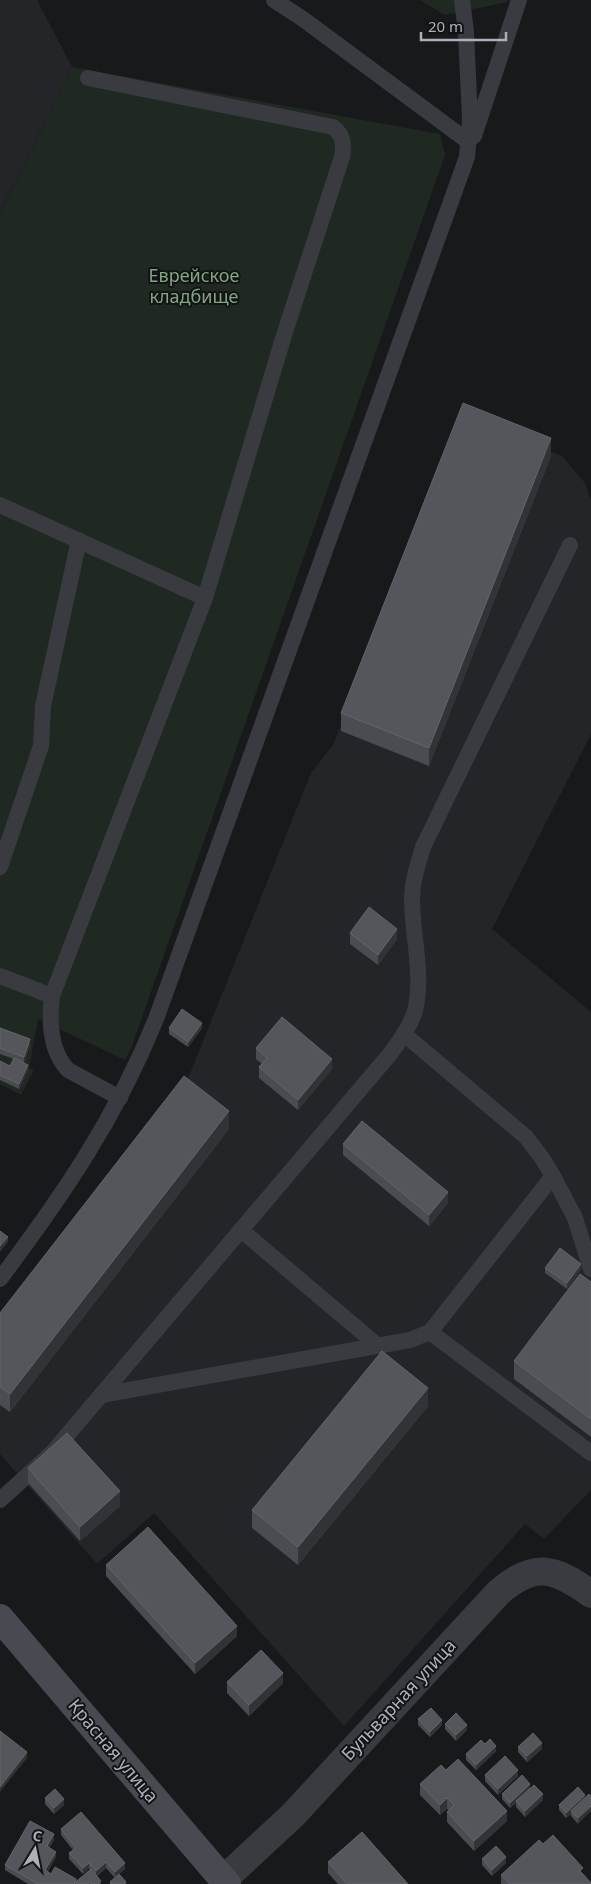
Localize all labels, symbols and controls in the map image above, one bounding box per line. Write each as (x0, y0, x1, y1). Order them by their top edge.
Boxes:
scale bar (421, 10, 506, 42)
text: 20 m (428, 16, 463, 36)
park label: Еврейское кладбище (149, 263, 240, 308)
street label: Бульварная улица (336, 1633, 461, 1765)
street label: Красная улица (63, 1694, 164, 1807)
north arrow (10, 1824, 60, 1874)
text: С (31, 1826, 43, 1846)

